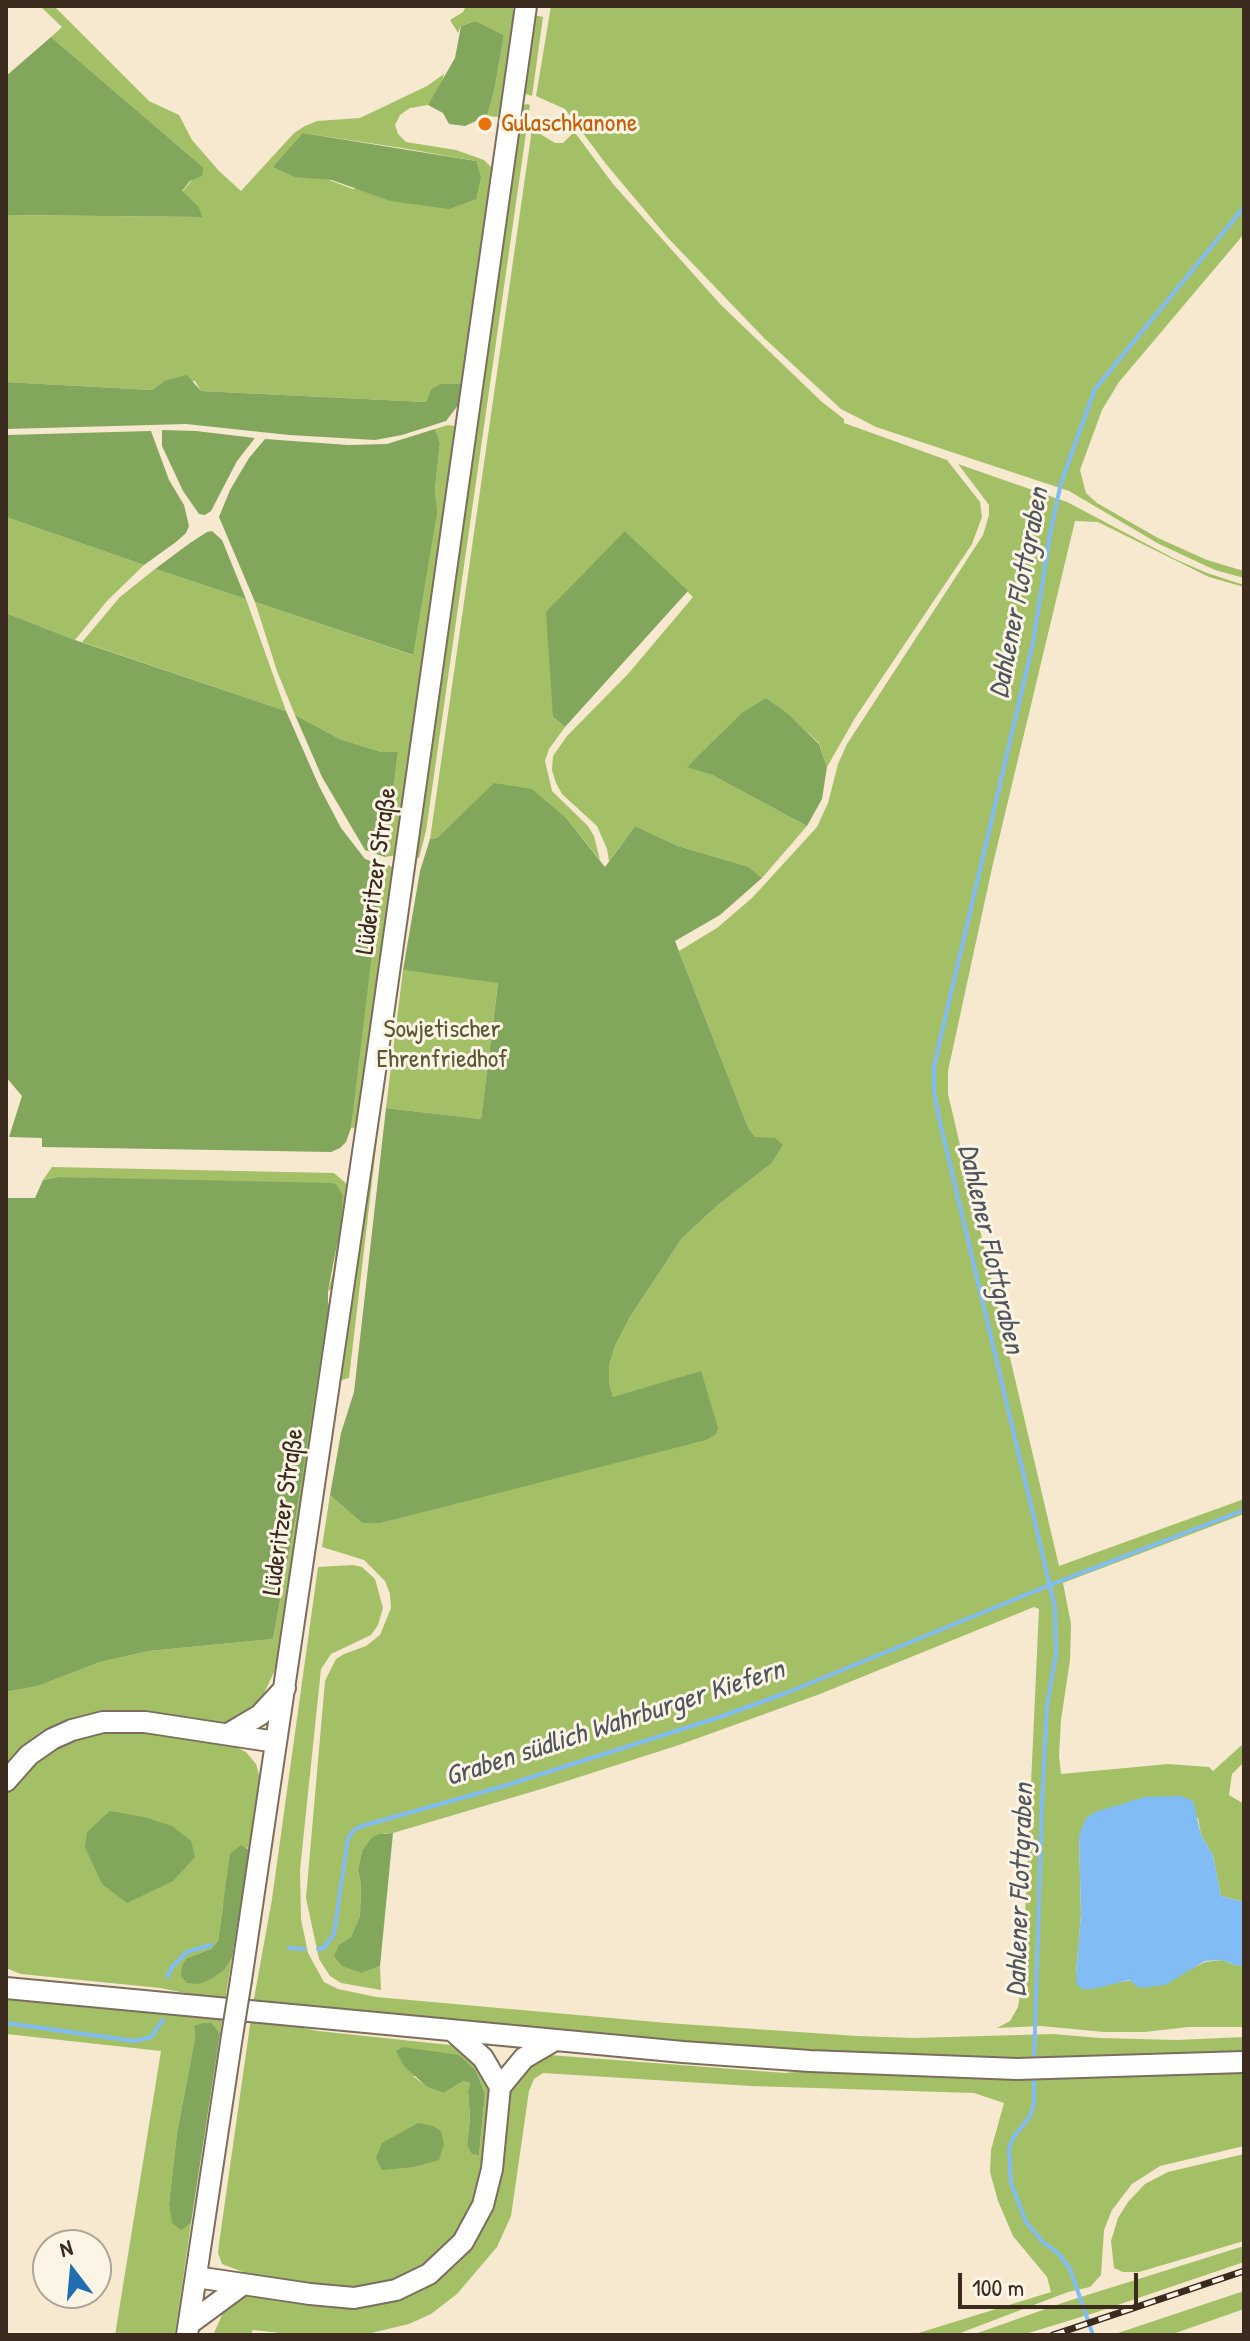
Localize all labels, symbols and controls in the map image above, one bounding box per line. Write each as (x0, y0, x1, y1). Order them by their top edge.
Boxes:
place label: Gulaschkanone (501, 108, 637, 140)
marker: Gulaschkanone (476, 115, 494, 133)
water label: Dahlener Flottgraben (983, 485, 1057, 701)
street label: Lüderitzer Straße (350, 786, 404, 956)
park label: Sowjetischer Ehrenfriedhof (377, 1014, 507, 1076)
water label: Dahlener Flottgraben (950, 1141, 1030, 1357)
street label: Lüderitzer Straße (257, 1427, 311, 1597)
water label: Graben südlich Wahrburger Kiefern (441, 1653, 789, 1795)
water label: Dahlener Flottgraben (1000, 1783, 1042, 1997)
north arrow (32, 2229, 112, 2309)
text: N (56, 2232, 76, 2264)
scale bar (962, 2257, 1142, 2307)
text: 100 m (972, 2271, 1024, 2303)

